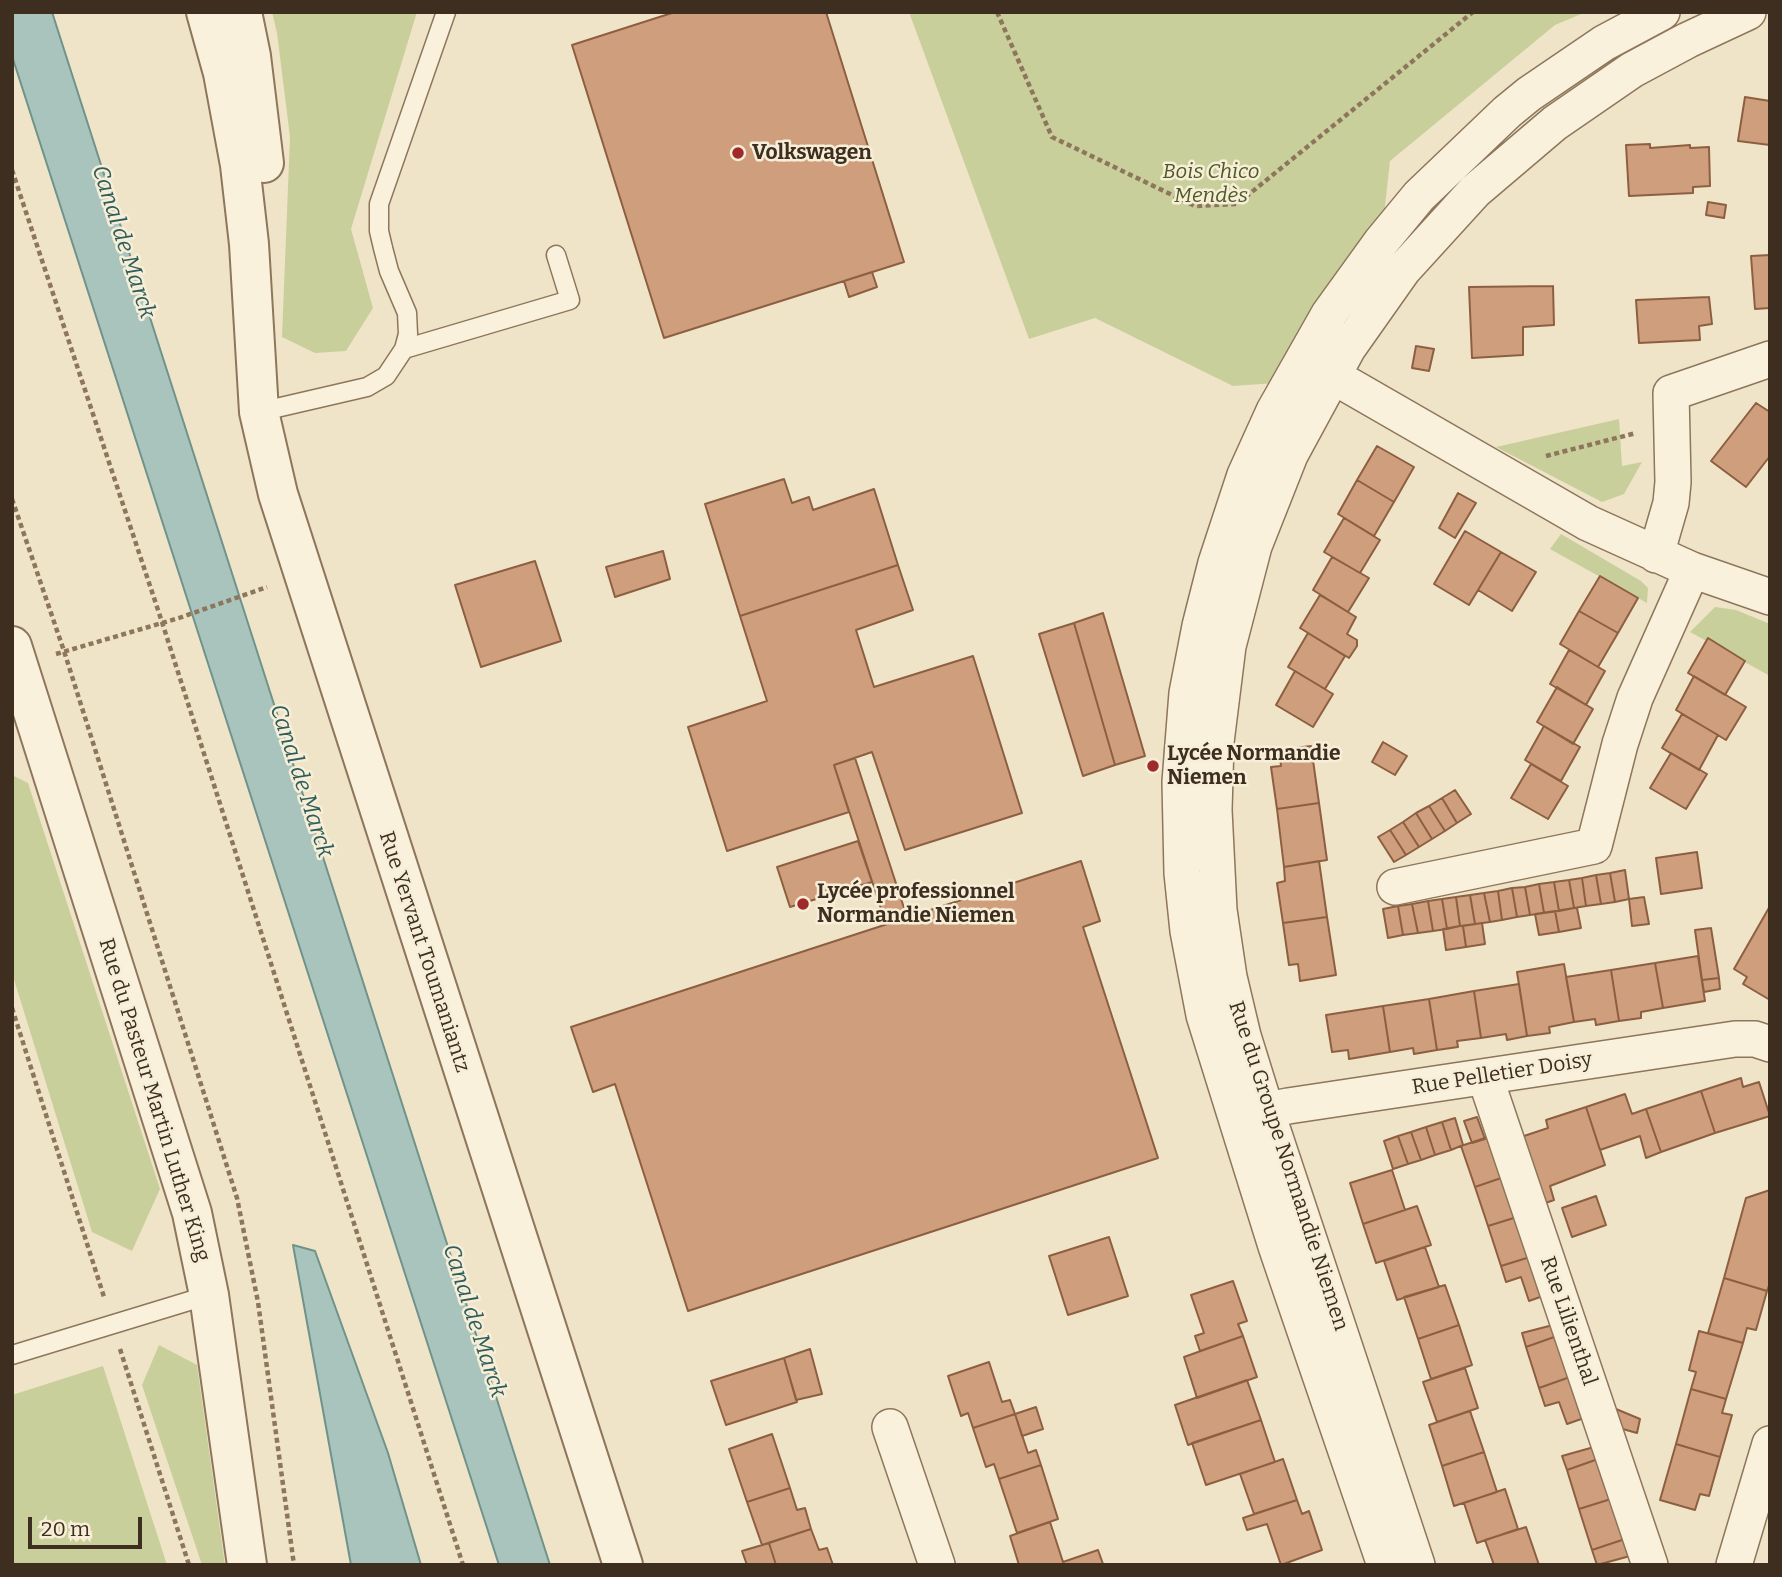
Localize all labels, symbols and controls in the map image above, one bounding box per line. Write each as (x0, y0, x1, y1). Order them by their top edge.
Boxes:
place label: Volkswagen (752, 140, 872, 166)
marker: Volkswagen (730, 145, 746, 161)
park label: Bois Chico Mendès (1163, 159, 1259, 209)
water label: Canal de Marck (85, 162, 161, 322)
water label: Canal de Marck (263, 701, 339, 861)
place label: Lycée Normandie Niemen (1167, 741, 1340, 791)
marker: Lycée Normandie Niemen (1145, 758, 1161, 774)
street label: Rue Yervant Toumaniantz (373, 828, 475, 1076)
place label: Lycée professionnel Normandie Niemen (817, 879, 1015, 929)
marker: Lycée professionnel Normandie Niemen (795, 896, 811, 912)
street label: Rue du Pasteur Martin Luther King (93, 935, 215, 1265)
street label: Rue du Groupe Normandie Niemen (1223, 998, 1353, 1334)
street label: Rue Pelletier Doisy (1410, 1047, 1594, 1101)
water label: Canal de Marck (436, 1241, 512, 1401)
street label: Rue Lilienthal (1534, 1253, 1602, 1389)
scale bar (32, 1504, 145, 1548)
text: 20 m (41, 1516, 90, 1542)

